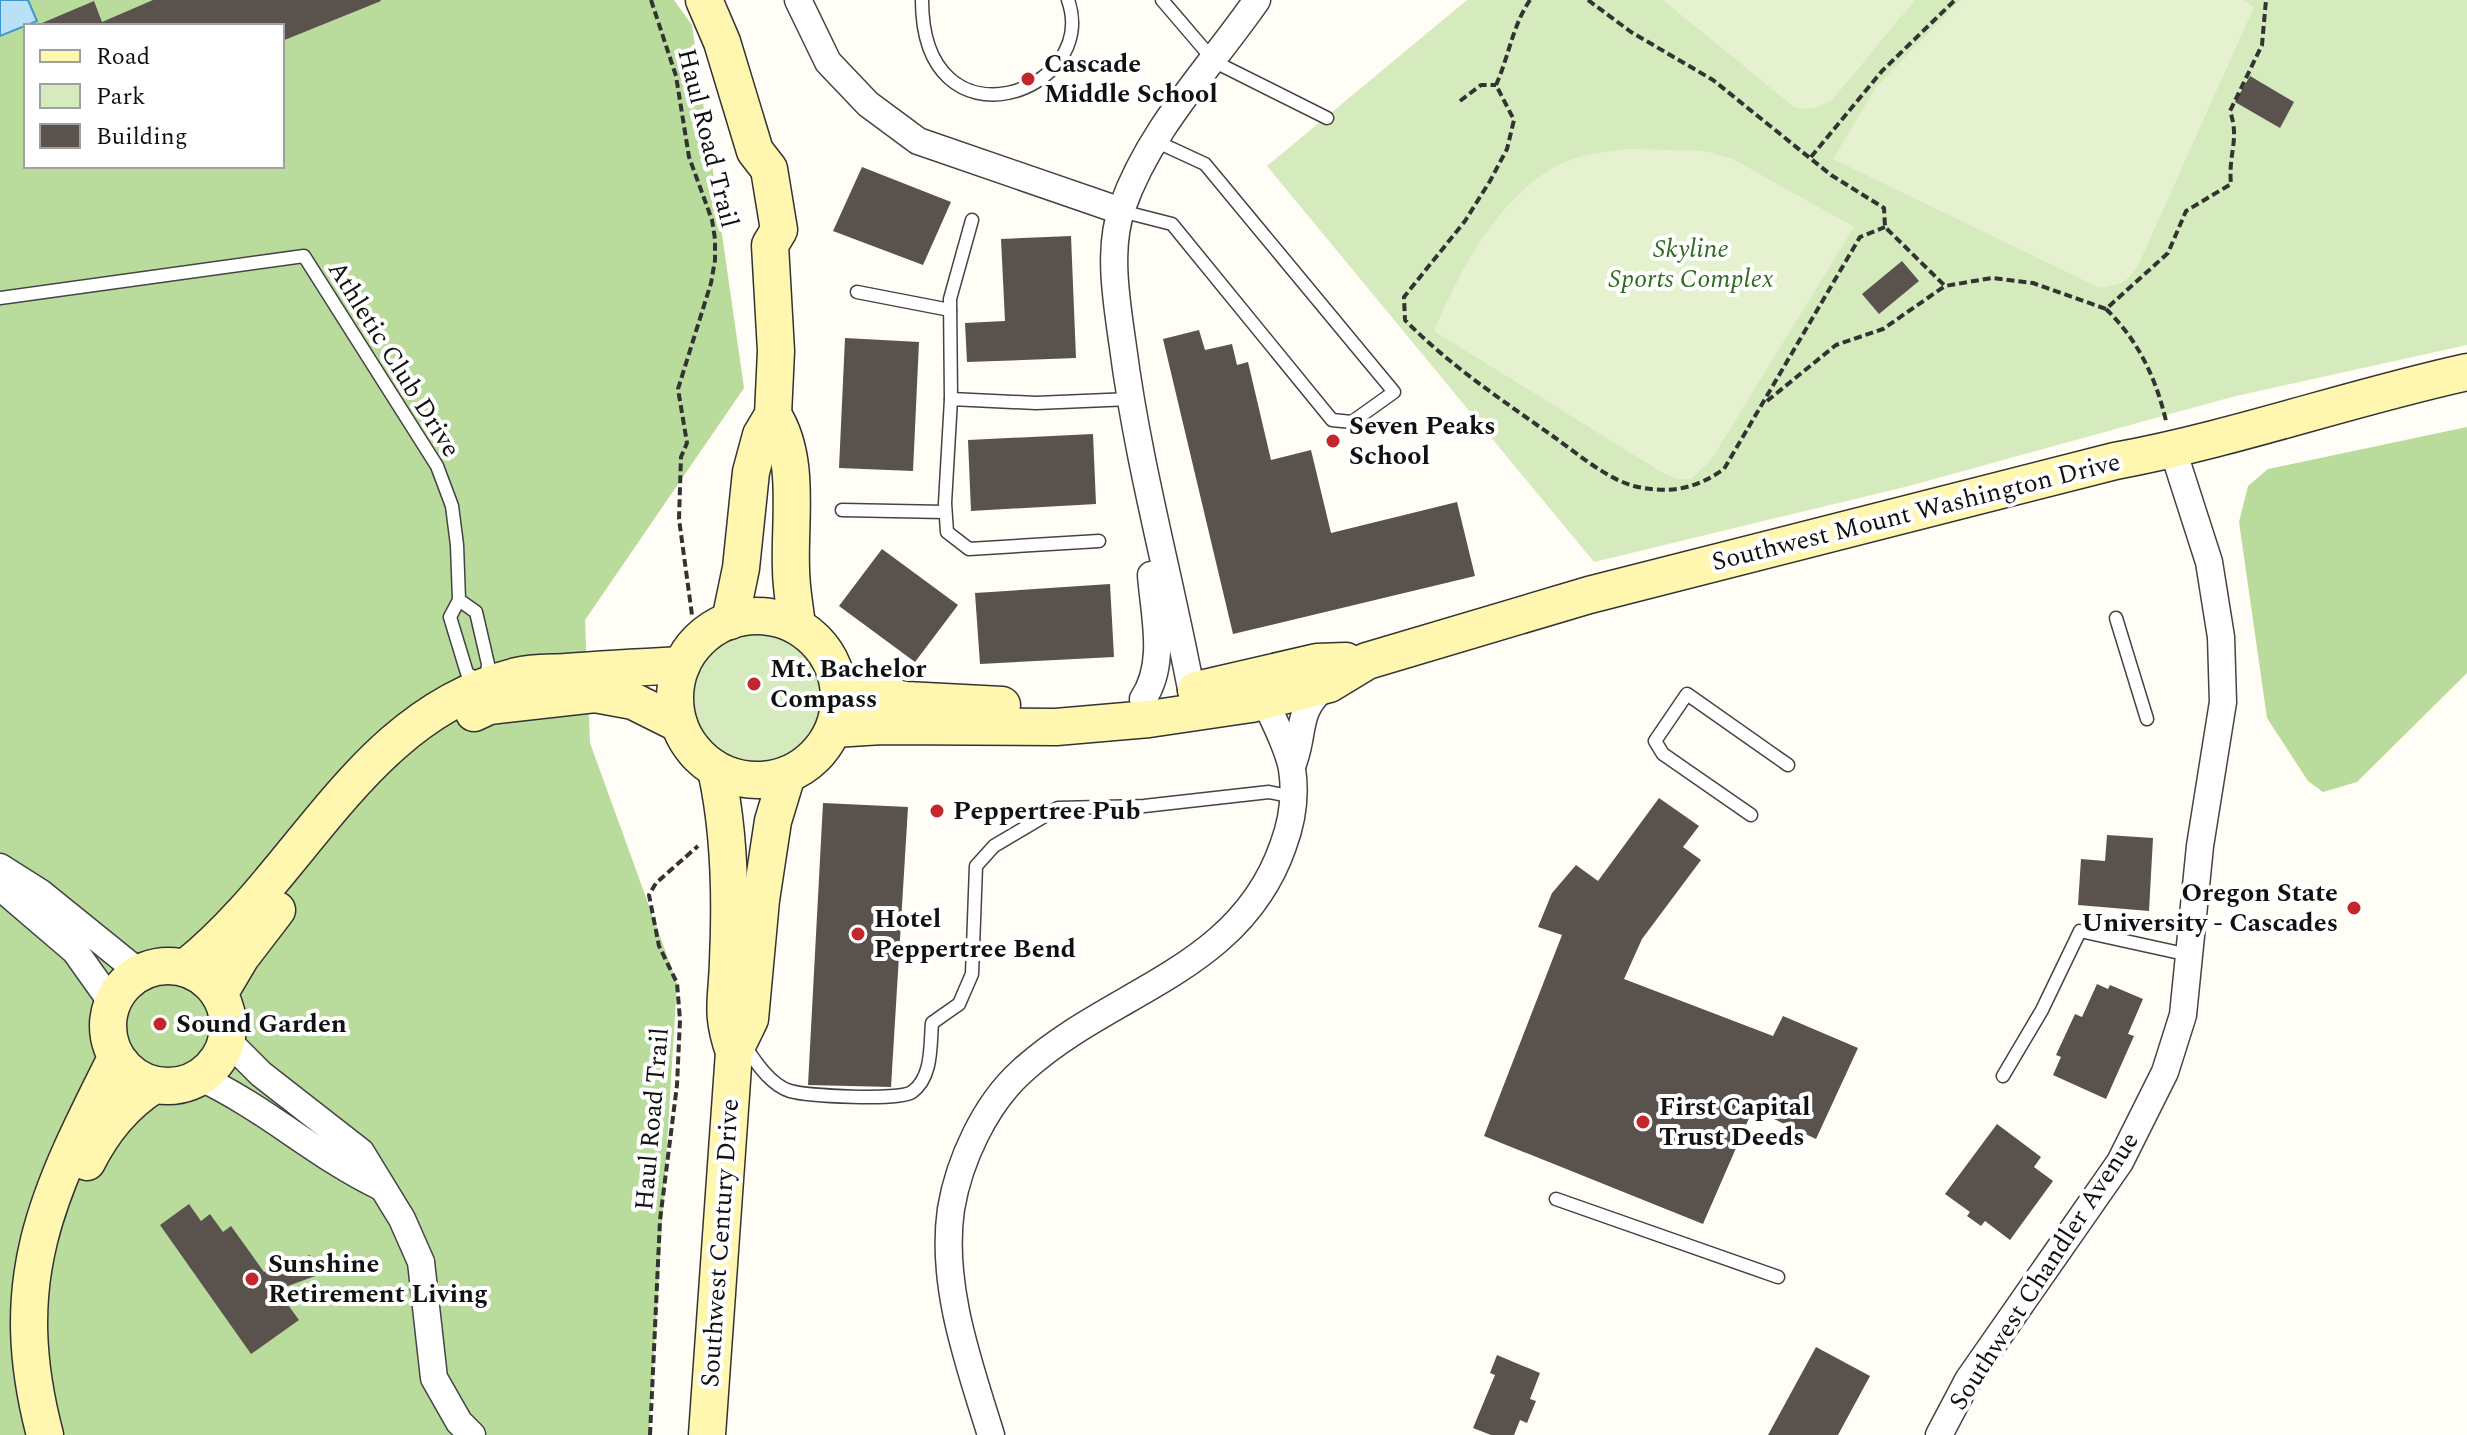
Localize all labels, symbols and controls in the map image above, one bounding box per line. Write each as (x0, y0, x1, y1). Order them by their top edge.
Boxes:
legend (24, 24, 284, 168)
text: Road (96, 39, 150, 75)
street label: Haul Road Trail (666, 44, 750, 232)
place label: Cascade Middle School (1044, 44, 1218, 114)
marker: Cascade Middle School (1019, 70, 1037, 88)
text: Park (96, 79, 146, 115)
text: Building (96, 119, 188, 155)
park label: Skyline Sports Complex (1608, 229, 1774, 299)
street label: Athletic Club Drive (317, 253, 471, 465)
place label: Seven Peaks School (1349, 406, 1496, 476)
marker: Seven Peaks School (1324, 432, 1342, 450)
street label: Southwest Mount Washington Drive (1707, 442, 2125, 582)
place label: Mt. Bachelor Compass (770, 649, 927, 719)
marker: Mt. Bachelor Compass (745, 675, 763, 693)
place label: Peppertree Pub (953, 791, 1140, 831)
marker: Peppertree Pub (928, 802, 946, 820)
place label: Oregon State University - Cascades (2082, 873, 2338, 943)
place label: Hotel Peppertree Bend (874, 899, 1076, 969)
marker: Oregon State University - Cascades (2345, 899, 2363, 917)
marker: Hotel Peppertree Bend (849, 925, 867, 943)
place label: Sound Garden (176, 1004, 347, 1044)
marker: Sound Garden (151, 1015, 169, 1033)
street label: Haul Road Trail (624, 1026, 680, 1212)
place label: First Capital Trust Deeds (1659, 1087, 1811, 1157)
street label: Southwest Century Drive (690, 1097, 750, 1389)
marker: First Capital Trust Deeds (1634, 1113, 1652, 1131)
street label: Southwest Chandler Avenue (1939, 1124, 2149, 1418)
place label: Sunshine Retirement Living (268, 1244, 488, 1314)
marker: Sunshine Retirement Living (243, 1270, 261, 1288)

